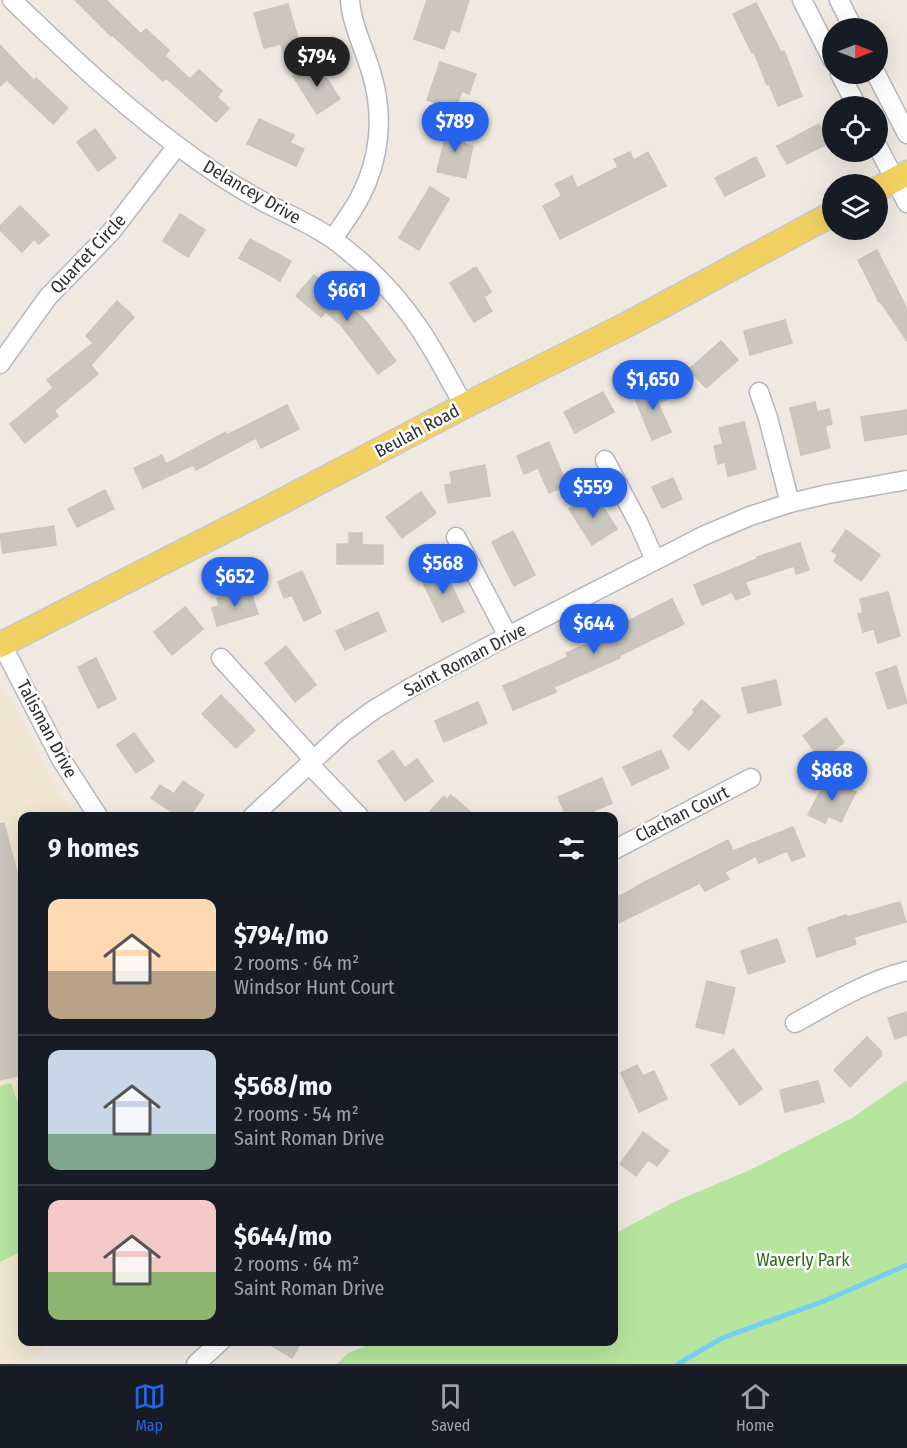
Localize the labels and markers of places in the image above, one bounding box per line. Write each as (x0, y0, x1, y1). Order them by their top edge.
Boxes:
pin: $794 (281, 37, 353, 88)
pin: $789 (419, 102, 491, 153)
pin: $661 (311, 271, 383, 322)
pin: $1,650 (604, 360, 702, 411)
pin: $559 (557, 468, 629, 519)
pin: $568 (407, 544, 479, 595)
pin: $652 (199, 557, 271, 608)
pin: $644 (558, 604, 630, 655)
pin: $868 (796, 751, 868, 802)

